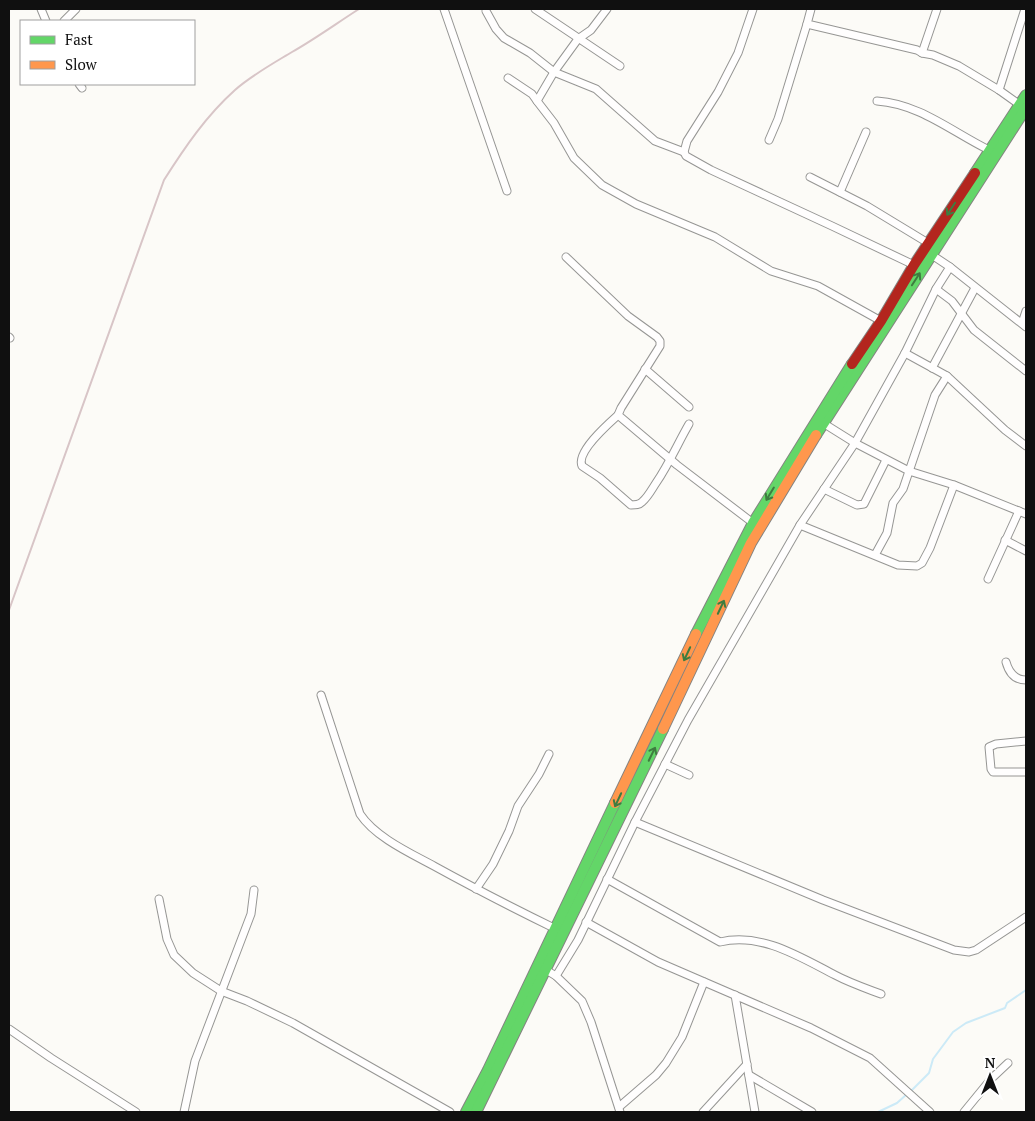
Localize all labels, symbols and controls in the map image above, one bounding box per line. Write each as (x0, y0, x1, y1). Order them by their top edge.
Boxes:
legend (20, 20, 195, 85)
text: Fast (65, 29, 93, 49)
text: Slow (65, 54, 98, 74)
one-way arrow (945, 201, 955, 215)
one-way arrow (911, 273, 921, 287)
one-way arrow (764, 486, 774, 500)
one-way arrow (717, 600, 727, 615)
one-way arrow (682, 646, 692, 661)
one-way arrow (648, 747, 657, 762)
one-way arrow (612, 793, 622, 808)
north arrow (965, 1051, 1015, 1101)
text: N (985, 1053, 996, 1072)

